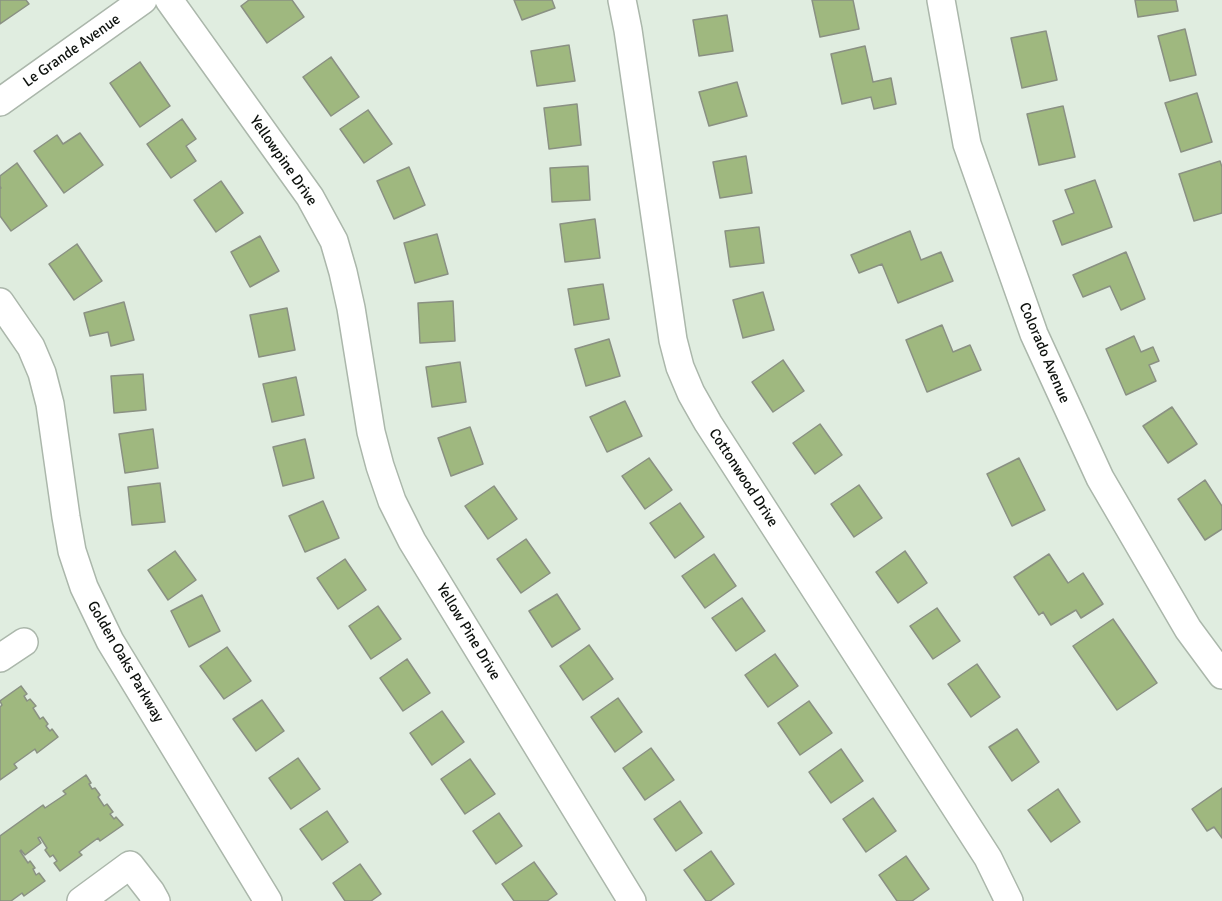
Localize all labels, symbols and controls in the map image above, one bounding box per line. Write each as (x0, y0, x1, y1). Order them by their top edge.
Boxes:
street label: Le Grande Avenue (20, 11, 124, 91)
street label: Yellowpine Drive (245, 113, 321, 209)
street label: Colorado Avenue (1015, 300, 1073, 406)
street label: Cottonwood Drive (704, 425, 782, 531)
street label: Yellow Pine Drive (432, 580, 504, 684)
street label: Golden Oaks Parkway (83, 598, 167, 726)

